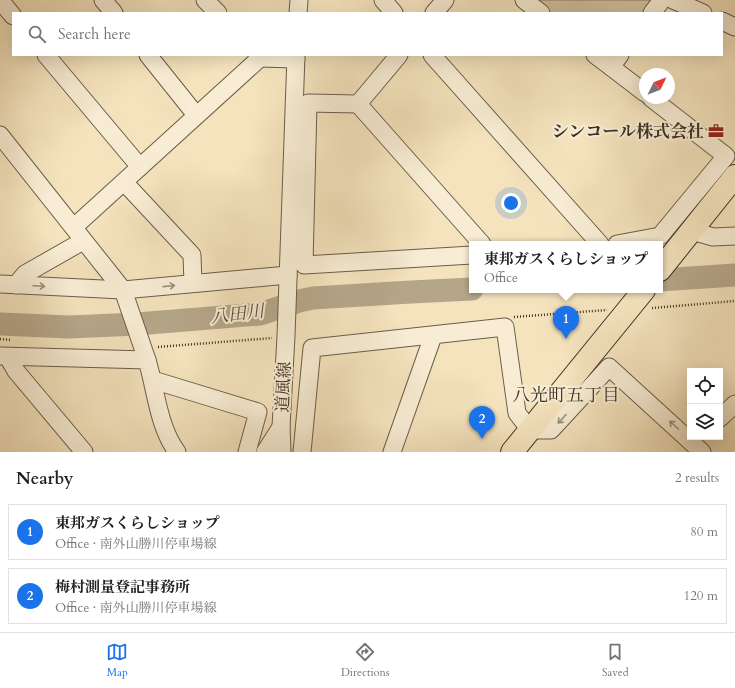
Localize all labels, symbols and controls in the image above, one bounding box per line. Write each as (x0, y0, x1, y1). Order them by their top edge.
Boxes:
search box (12, 12, 723, 56)
icon: search (26, 23, 48, 45)
text: Search here (58, 24, 131, 44)
north arrow (639, 68, 675, 104)
place label: シンコール株式会社 (552, 120, 704, 143)
office icon: シンコール株式会社 (707, 122, 725, 140)
your location (501, 193, 521, 213)
popup (469, 241, 663, 293)
text: 東邦ガスくらしショップ (484, 249, 648, 269)
text: Office (484, 269, 518, 287)
one-way arrow (32, 282, 45, 290)
one-way arrow (162, 282, 175, 289)
water label: 八田川 (209, 299, 267, 330)
pin: 1 (553, 306, 579, 339)
street label: 道風線 (271, 361, 296, 413)
map controls (687, 368, 723, 440)
button: locate (687, 368, 723, 404)
district label: 八光町五丁目 (512, 383, 620, 408)
button: layers (687, 404, 723, 440)
pin: 2 (469, 406, 495, 439)
one-way arrow (557, 414, 566, 424)
one-way arrow (669, 421, 679, 430)
text: Nearby (16, 467, 73, 490)
text: 2 results (675, 469, 719, 487)
text: 東邦ガスくらしショップ (55, 513, 220, 533)
text: 1 (27, 523, 33, 541)
text: 80 m (690, 523, 718, 541)
text: Office · 南外山勝川停車場線 (55, 535, 217, 553)
text: 梅村測量登記事務所 (55, 577, 190, 597)
text: 2 (27, 587, 33, 605)
text: 120 m (684, 587, 718, 605)
text: Office · 南外山勝川停車場線 (55, 599, 217, 617)
tab: Map (106, 641, 128, 680)
tab: Directions (341, 641, 389, 680)
tab: Saved (602, 641, 629, 680)

